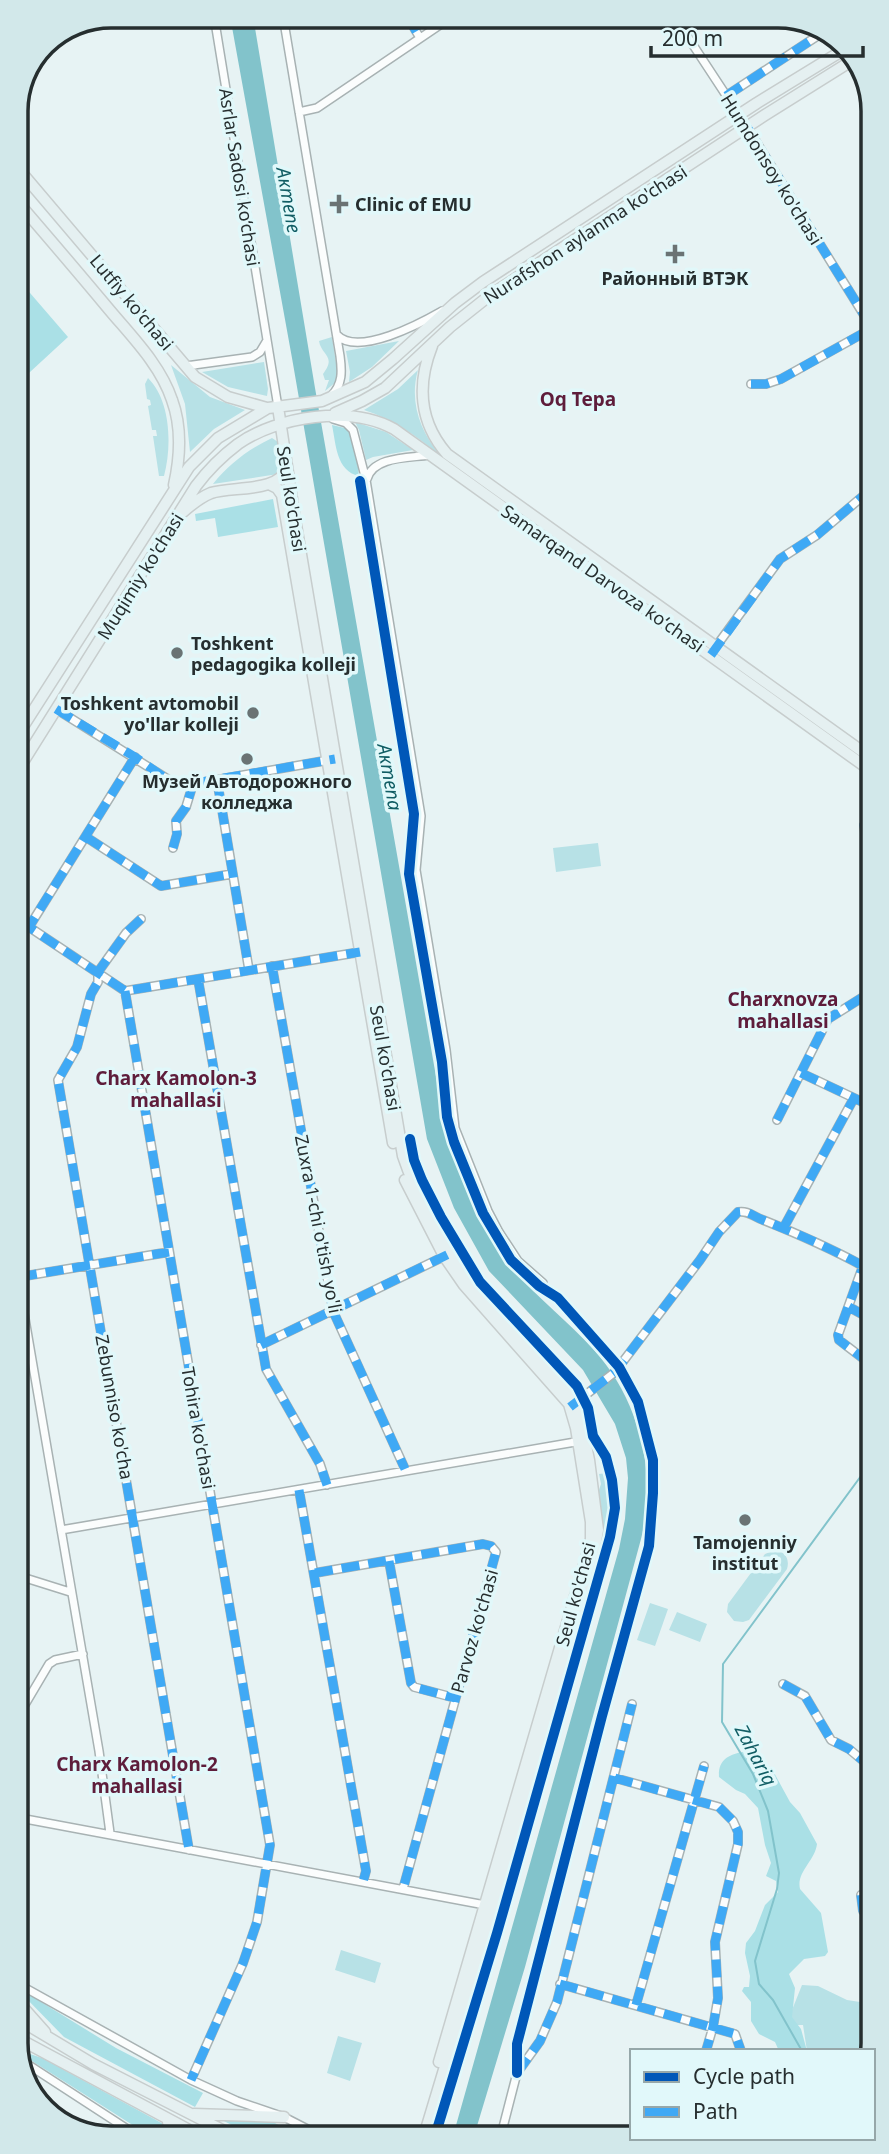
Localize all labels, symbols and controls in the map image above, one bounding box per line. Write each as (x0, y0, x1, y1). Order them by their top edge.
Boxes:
scale bar (651, 14, 863, 58)
text: 200 m (662, 24, 723, 52)
street label: Asrlar Sadosi ko‘chasi (214, 86, 266, 268)
street label: Humdonsoy ko'chasi (716, 89, 828, 249)
street label: Nurafshon aylanma ko'chasi (479, 159, 691, 309)
water label: Актепе (270, 163, 308, 235)
place label: Clinic of EMU (355, 192, 472, 216)
marker: Clinic of EMU (329, 194, 349, 214)
marker: Районный ВТЭК (665, 244, 685, 264)
street label: Lutfiy ko'chasi (85, 249, 179, 355)
place label: Районный ВТЭК (601, 266, 749, 290)
district label: Oq Tepa (540, 386, 616, 412)
street label: Seul ko'chasi (272, 444, 312, 554)
street label: Samarqand Darvoza koʻchasi (497, 499, 709, 657)
street label: Muqimiy ko'chasi (91, 508, 189, 644)
place label: Toshkent pedagogika kolleji (191, 631, 356, 676)
marker: Toshkent pedagogika kolleji (169, 645, 185, 661)
place label: Toshkent avtomobil yo'llar kolleji (61, 691, 239, 736)
marker: Toshkent avtomobil yo'llar kolleji (245, 705, 261, 721)
water label: Актепа (371, 739, 409, 813)
marker: Музей Автодорожного колледжа (239, 751, 255, 767)
place label: Музей Автодорожного колледжа (142, 769, 352, 814)
district label: Charxnovza mahallasi (728, 986, 838, 1034)
street label: Seul ko'chasi (365, 1003, 407, 1113)
district label: Charx Kamolon-3 mahallasi (95, 1065, 257, 1113)
street label: Zuxra 1-chi o'tish yo'li (290, 1133, 348, 1315)
street label: Zebunniso ko'cha (90, 1333, 140, 1481)
street label: Tohira ko'chasi (176, 1365, 222, 1491)
marker: Tamojenniy institut (737, 1512, 753, 1528)
place label: Tamojenniy institut (693, 1530, 798, 1575)
street label: Seul ko'chasi (550, 1539, 600, 1649)
street label: Parvoz ko'chasi (445, 1566, 503, 1696)
water label: Zahariq (729, 1719, 783, 1790)
district label: Charx Kamolon-2 mahallasi (56, 1751, 218, 1799)
legend (630, 2049, 875, 2140)
text: Cycle path (693, 2062, 795, 2090)
text: Path (693, 2097, 738, 2125)

